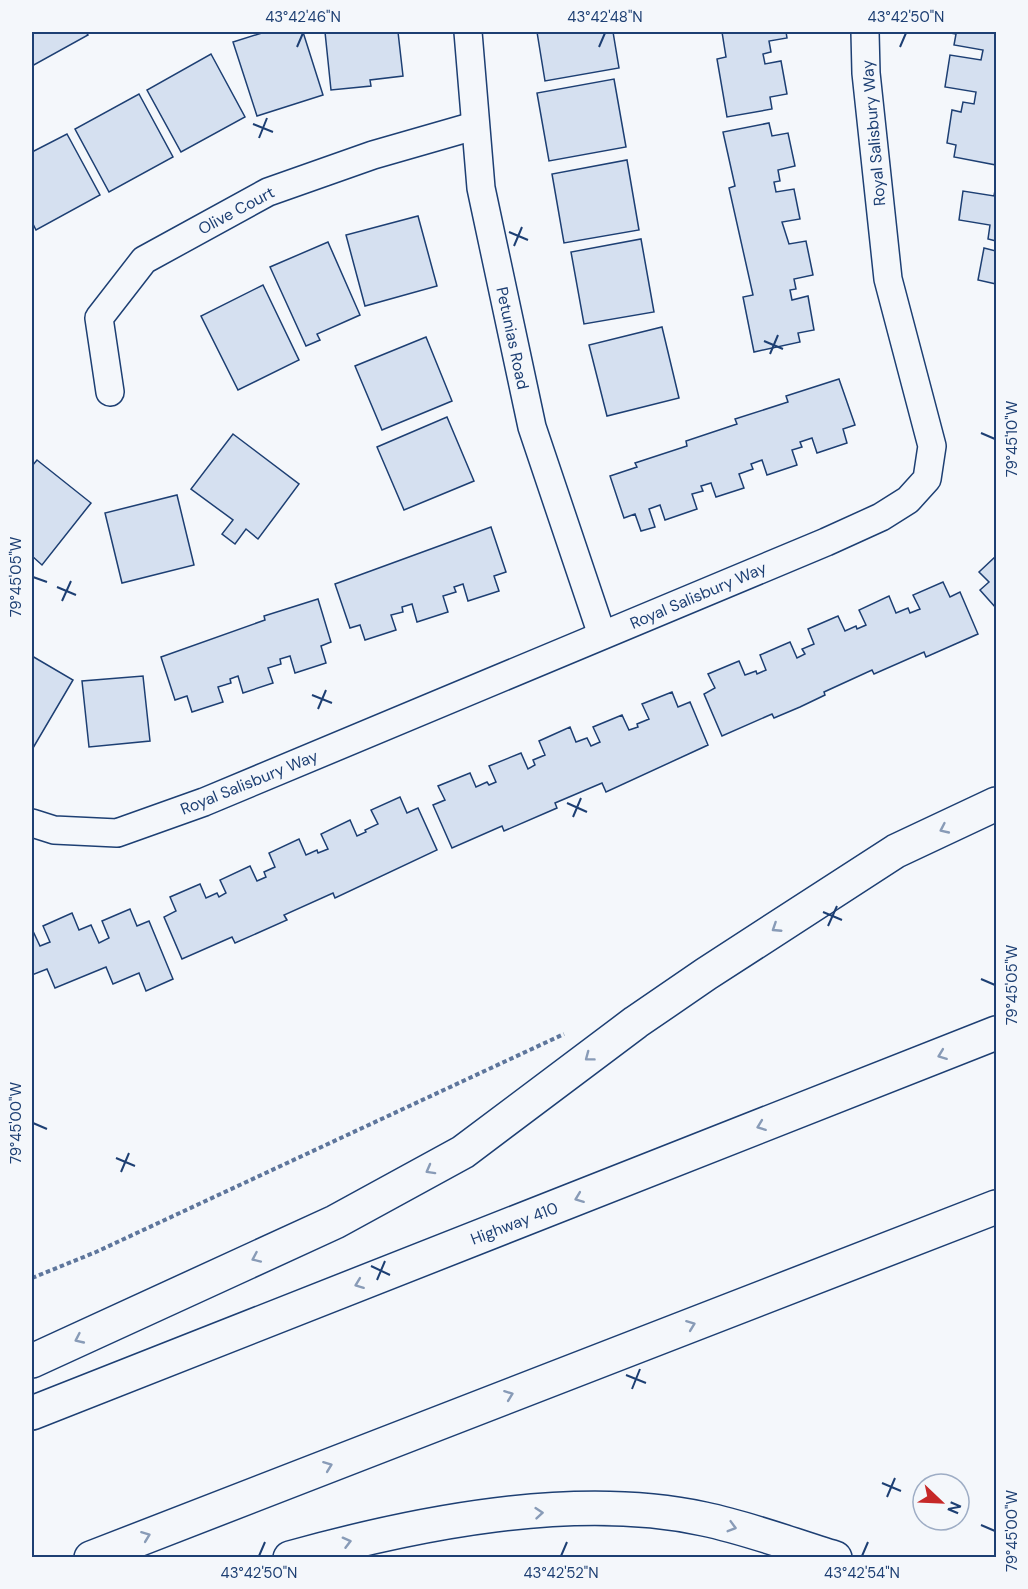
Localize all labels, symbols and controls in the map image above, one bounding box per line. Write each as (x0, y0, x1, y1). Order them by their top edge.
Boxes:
text: 43°42'46"N (265, 7, 341, 27)
text: 43°42'48"N (567, 7, 643, 27)
text: 43°42'50"N (868, 7, 944, 27)
street label: Royal Salisbury Way (857, 59, 890, 207)
street label: Olive Court (194, 182, 278, 239)
street label: Petunias Road (491, 285, 534, 391)
text: 79°45'10"W (1002, 400, 1022, 477)
text: 79°45'05"W (6, 536, 26, 617)
street label: Royal Salisbury Way (627, 557, 770, 634)
street label: Royal Salisbury Way (177, 745, 321, 820)
one-way arrow (939, 821, 950, 833)
one-way arrow (772, 921, 783, 932)
text: 79°45'05"W (1002, 944, 1022, 1025)
one-way arrow (937, 1048, 948, 1060)
one-way arrow (584, 1050, 595, 1061)
text: 79°45'00"W (6, 1082, 26, 1164)
one-way arrow (756, 1119, 767, 1131)
one-way arrow (426, 1163, 436, 1174)
one-way arrow (574, 1190, 585, 1203)
street label: Highway 410 (467, 1197, 561, 1250)
one-way arrow (251, 1250, 262, 1262)
one-way arrow (354, 1277, 364, 1290)
one-way arrow (685, 1320, 696, 1332)
one-way arrow (74, 1331, 85, 1343)
one-way arrow (504, 1390, 514, 1403)
one-way arrow (321, 1461, 332, 1473)
north arrow (911, 1472, 971, 1532)
text: 79°45'00"W (1002, 1490, 1022, 1572)
text: N (942, 1498, 966, 1517)
one-way arrow (535, 1507, 544, 1520)
one-way arrow (726, 1520, 737, 1532)
one-way arrow (140, 1531, 151, 1544)
one-way arrow (341, 1537, 352, 1549)
text: 43°42'50"N (221, 1563, 297, 1583)
text: 43°42'52"N (523, 1563, 599, 1583)
text: 43°42'54"N (824, 1563, 900, 1583)

